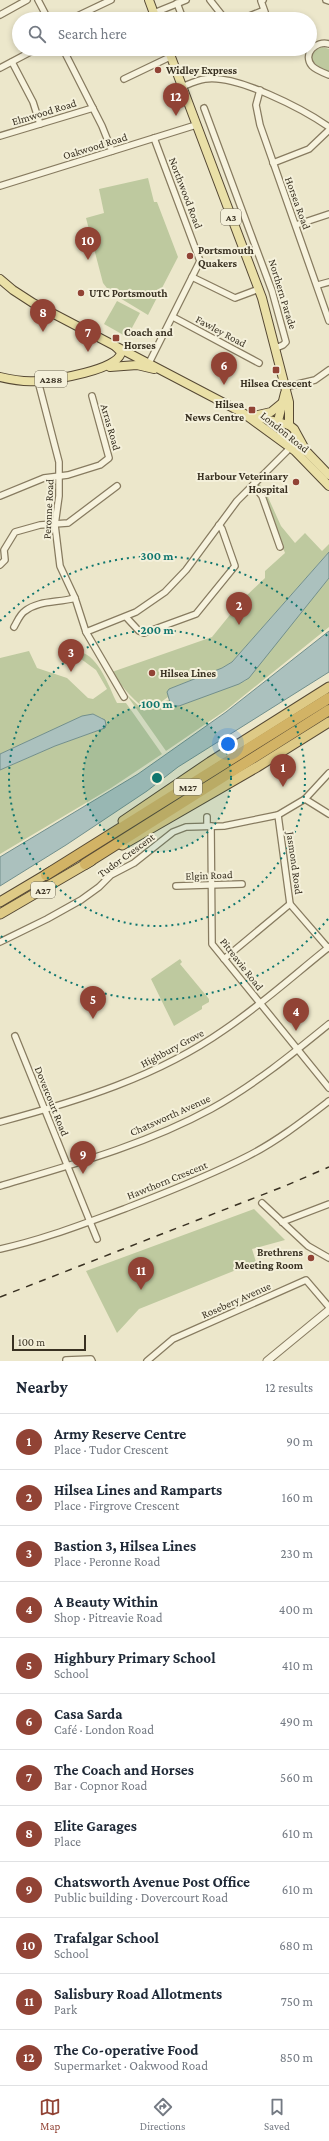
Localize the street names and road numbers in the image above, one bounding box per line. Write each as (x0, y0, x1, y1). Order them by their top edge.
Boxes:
street label: Elmwood Road (10, 96, 78, 127)
street label: Oakwood Road (61, 130, 129, 161)
street label: Northwood Road (167, 156, 205, 230)
street label: Horsea Road (283, 175, 313, 231)
road number: A3 (221, 209, 241, 225)
street label: Northern Parade (267, 257, 299, 331)
street label: Fawley Road (193, 313, 248, 350)
road number: A288 (35, 371, 67, 387)
street label: Arras Road (99, 402, 123, 452)
street label: London Road (259, 409, 312, 455)
street label: Peronne Road (40, 478, 56, 539)
road number: M27 (174, 779, 202, 795)
street label: Tudor Crescent (95, 830, 157, 880)
street label: Jasmond Road (284, 830, 305, 895)
street label: Elgin Road (185, 868, 233, 883)
road number: A27 (31, 882, 55, 898)
street label: Pitreavie Road (218, 936, 266, 993)
street label: Highbury Grove (138, 1026, 206, 1071)
street label: Dovercourt Road (33, 1064, 71, 1138)
street label: Chatsworth Avenue (128, 1092, 212, 1138)
street label: Hawthorn Crescent (125, 1158, 209, 1202)
street label: Rosebery Avenue (200, 1279, 273, 1322)

